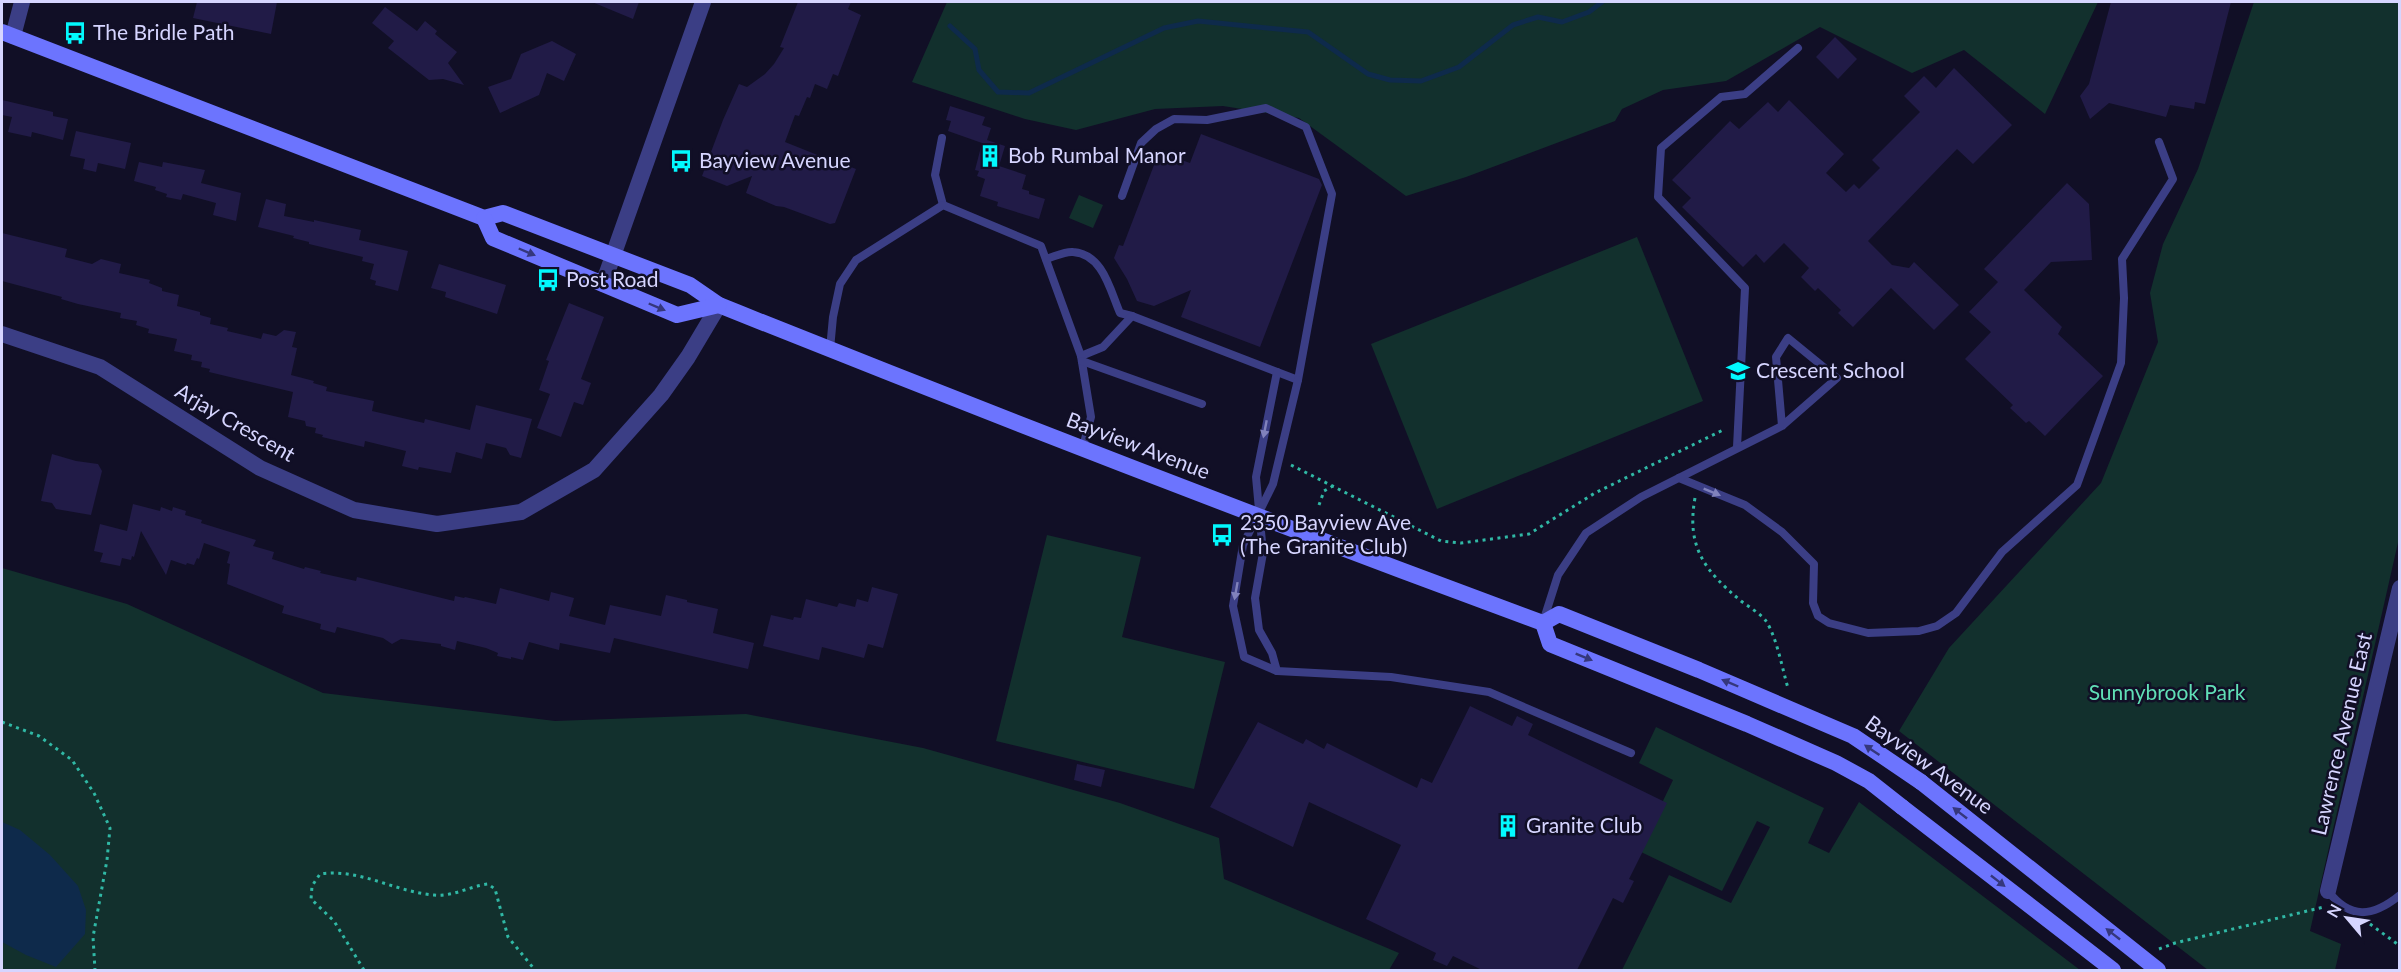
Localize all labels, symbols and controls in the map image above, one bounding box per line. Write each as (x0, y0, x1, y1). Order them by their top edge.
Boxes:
place label: The Bridle Path (93, 19, 234, 44)
bus stop icon: The Bridle Path (62, 20, 88, 46)
place label: Bob Rumbal Manor (1008, 142, 1186, 167)
building icon: Bob Rumbal Manor (977, 143, 1003, 169)
place label: Bayview Avenue (699, 147, 851, 172)
bus stop icon: Bayview Avenue (668, 148, 694, 174)
one-way arrow (518, 247, 536, 257)
place label: Post Road (566, 266, 659, 291)
bus stop icon: Post Road (535, 267, 561, 293)
one-way arrow (648, 303, 666, 312)
place label: Crescent School (1756, 357, 1905, 382)
school or university icon: Crescent School (1725, 358, 1751, 384)
street label: Arjay Crescent (171, 377, 300, 466)
street label: Bayview Avenue (1063, 406, 1214, 483)
one-way arrow (1260, 420, 1269, 439)
one-way arrow (1703, 488, 1721, 497)
place label: 2350 Bayview Ave (The Granite Club) (1240, 509, 1411, 558)
bus stop icon: 2350 Bayview Ave (The Granite Club) (1209, 522, 1235, 548)
one-way arrow (1231, 581, 1240, 600)
street label: Lawrence Avenue East (2305, 629, 2376, 837)
one-way arrow (1575, 653, 1593, 662)
one-way arrow (1721, 679, 1738, 688)
park label: Sunnybrook Park (2089, 679, 2246, 704)
street label: Bayview Avenue (1861, 709, 1999, 818)
one-way arrow (1864, 744, 1881, 755)
one-way arrow (1953, 807, 1968, 820)
place label: Granite Club (1526, 812, 1642, 837)
building icon: Granite Club (1495, 813, 1521, 839)
one-way arrow (1990, 875, 2006, 888)
north arrow (2317, 888, 2377, 948)
text: N (2322, 900, 2345, 920)
one-way arrow (2105, 929, 2120, 941)

